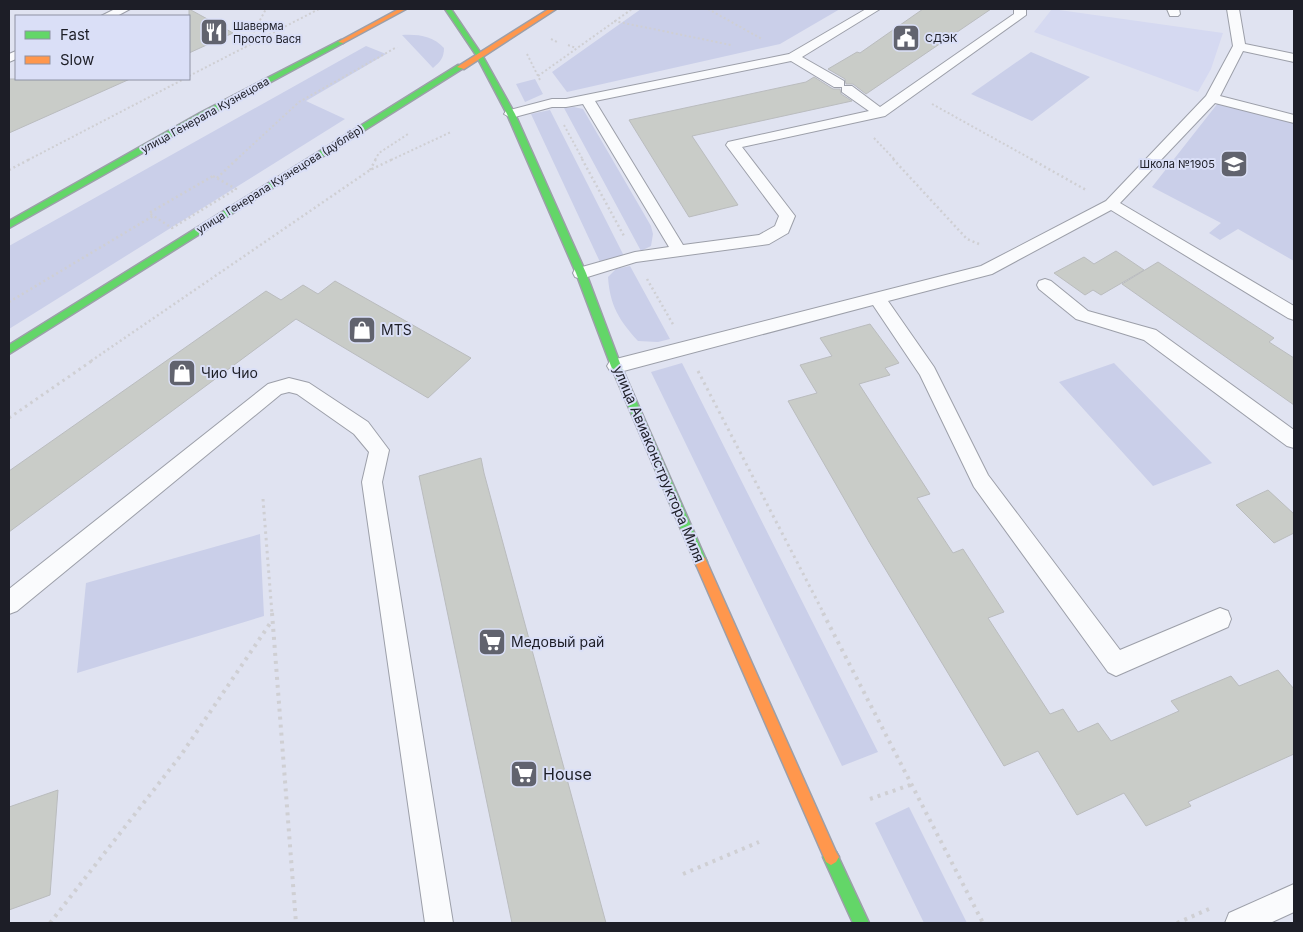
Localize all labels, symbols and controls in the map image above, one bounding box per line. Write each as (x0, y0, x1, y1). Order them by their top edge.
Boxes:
legend (15, 15, 190, 80)
restaurant icon: Шаверма Просто Вася (199, 17, 229, 47)
place label: Шаверма Просто Вася (233, 19, 301, 46)
public building icon: СДЭК (891, 23, 921, 53)
text: Fast (60, 25, 90, 44)
place label: СДЭК (925, 31, 958, 45)
text: Slow (60, 50, 94, 69)
street label: улица Генерала Кузнецова (138, 74, 272, 156)
street label: улица Генерала Кузнецова (дублёр) (194, 121, 366, 237)
school or university icon: Школа №1905 (1219, 149, 1249, 179)
place label: Школа №1905 (1140, 157, 1215, 171)
shop icon: MTS (347, 315, 377, 345)
place label: MTS (381, 321, 412, 338)
shop icon: Чио Чио (167, 358, 197, 388)
street label: улица Авиаконструктора Миля (610, 363, 709, 565)
place label: Чио Чио (201, 364, 258, 381)
supermarket icon: Медовый рай (477, 627, 507, 657)
place label: Медовый рай (511, 633, 604, 650)
supermarket icon: House (509, 759, 539, 789)
place label: House (543, 764, 592, 784)

